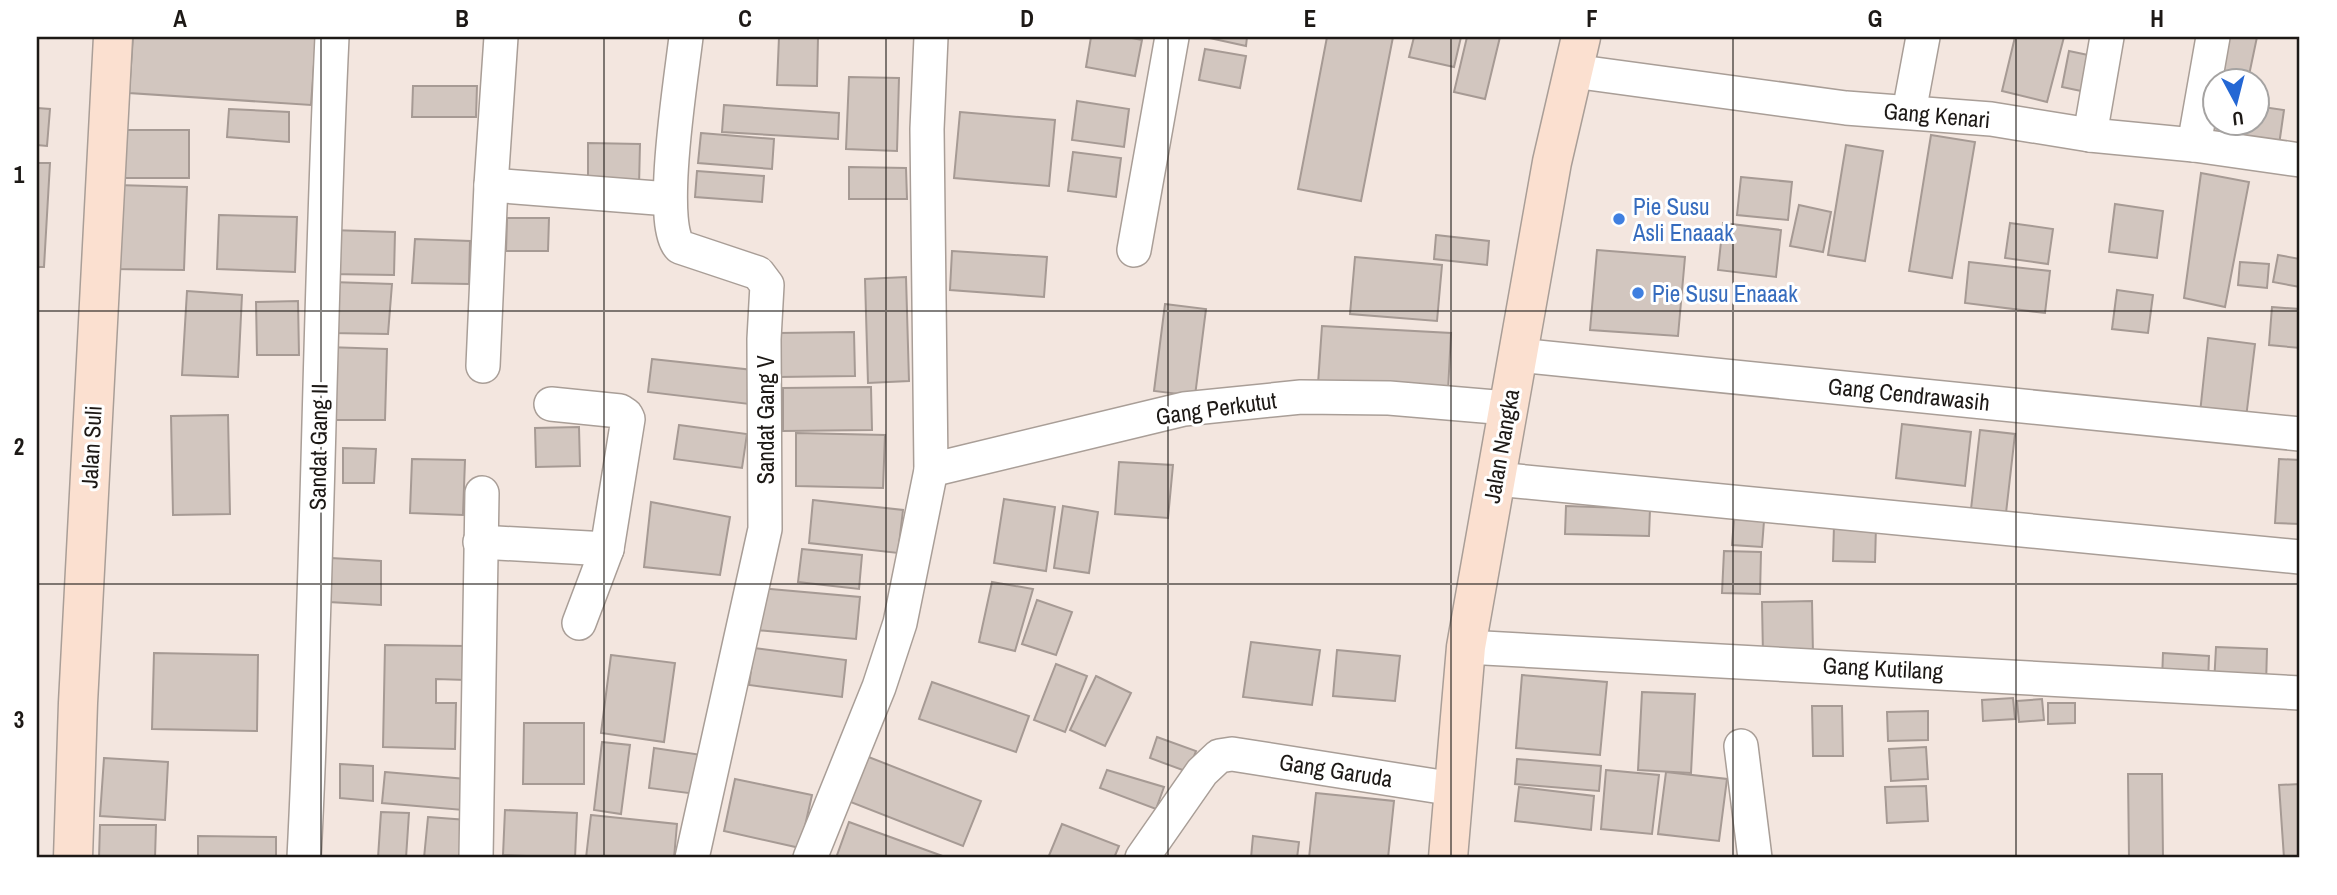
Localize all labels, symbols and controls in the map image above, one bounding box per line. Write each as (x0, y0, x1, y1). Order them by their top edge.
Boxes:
text: A (173, 3, 187, 34)
text: B (455, 3, 469, 34)
text: C (738, 3, 752, 34)
text: D (1020, 3, 1034, 34)
text: E (1304, 3, 1316, 34)
text: F (1586, 3, 1598, 34)
text: G (1868, 3, 1882, 34)
text: H (2150, 3, 2164, 34)
north arrow (2200, 66, 2270, 136)
street label: Gang Kenari (1882, 95, 1992, 135)
text: U (2231, 105, 2245, 132)
text: 1 (14, 159, 25, 190)
place label: Pie Susu Asli Enaaak (1632, 191, 1734, 248)
marker: Pie Susu Asli Enaaak (1611, 211, 1627, 227)
place label: Pie Susu Enaaak (1652, 278, 1798, 309)
marker: Pie Susu Enaaak (1630, 285, 1646, 301)
street label: Sandat Gang V (750, 355, 781, 484)
street label: Gang Cendrawasih (1827, 370, 1991, 418)
street label: Sandat Gang II (301, 383, 335, 511)
street label: Gang Perkutut (1154, 384, 1278, 432)
street label: Jalan Nangka (1476, 386, 1526, 505)
street label: Jalan Suli (73, 405, 109, 489)
text: 2 (14, 431, 24, 462)
street label: Gang Kutilang (1822, 649, 1945, 687)
text: 3 (14, 704, 24, 735)
street label: Gang Garuda (1277, 746, 1395, 794)

